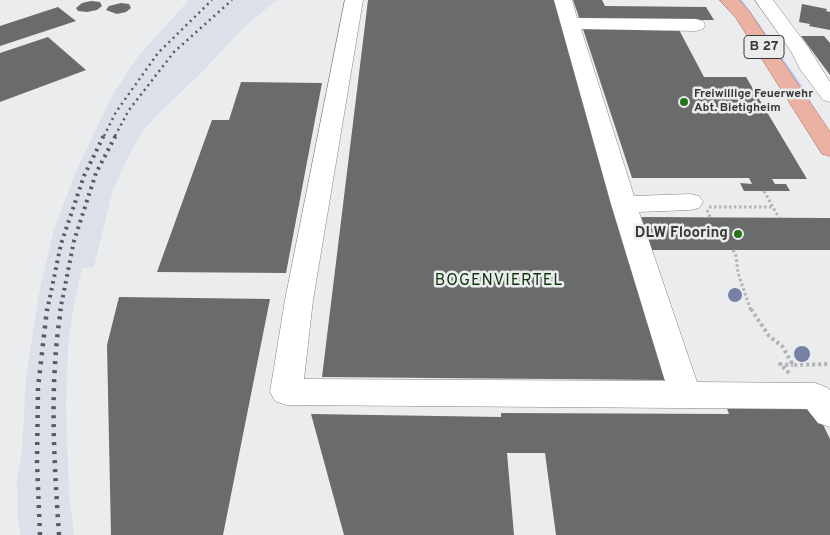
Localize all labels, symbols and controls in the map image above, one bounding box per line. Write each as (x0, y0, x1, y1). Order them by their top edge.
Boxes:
road number: B 27 (744, 36, 784, 58)
place label: Freiwillige Feuerwehr Abt. Bietigheim (694, 88, 813, 116)
marker: Freiwillige Feuerwehr Abt. Bietigheim (678, 96, 690, 108)
place label: DLW Flooring (635, 225, 728, 243)
marker: DLW Flooring (732, 228, 744, 240)
district label: BOGENVIERTEL (433, 272, 565, 292)

